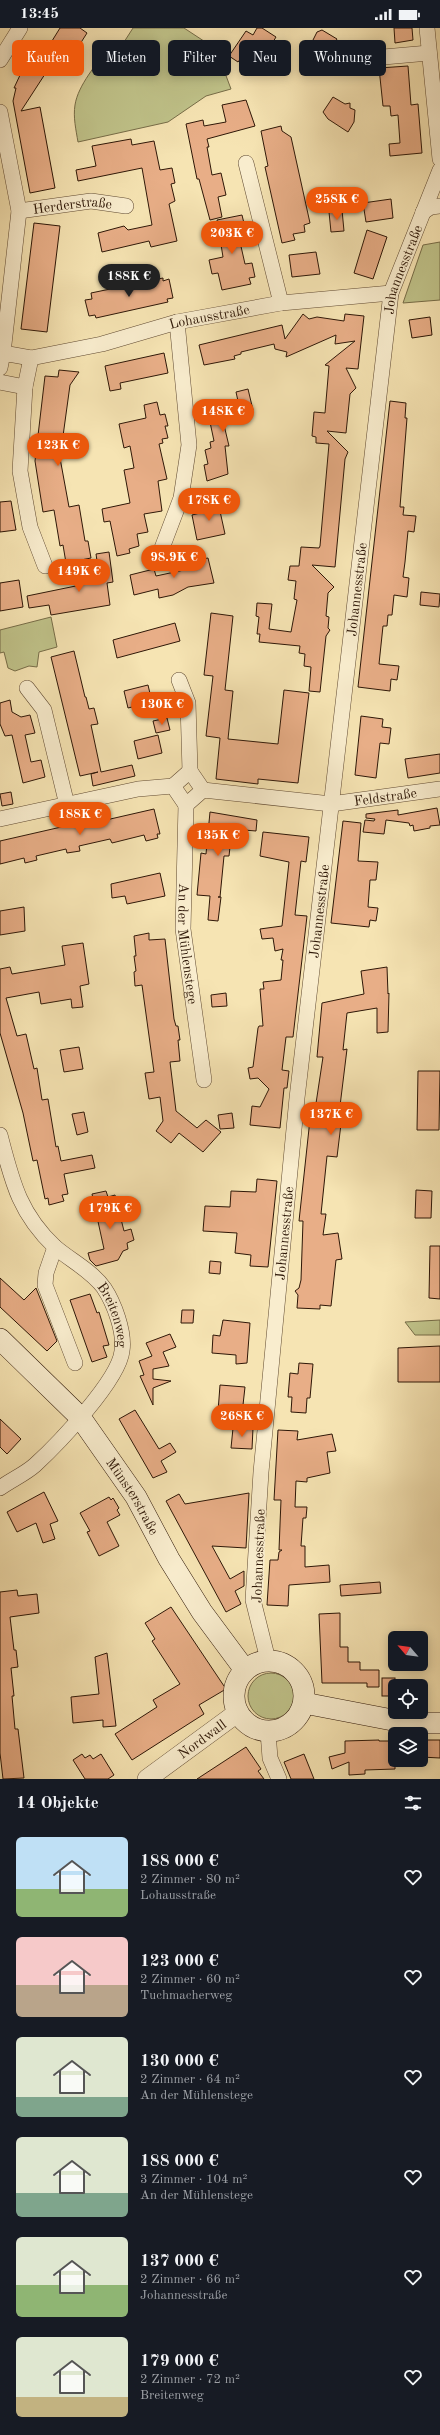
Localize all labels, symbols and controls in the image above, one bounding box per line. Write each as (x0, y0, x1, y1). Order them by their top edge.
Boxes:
text: 13:45 (20, 7, 59, 22)
chip: Kaufen (12, 40, 84, 76)
chip: Mieten (92, 40, 160, 76)
chip: Filter (168, 40, 231, 76)
chip: Neu (239, 40, 291, 76)
chip: Wohnung (299, 40, 386, 76)
pin: 258K € (304, 187, 370, 221)
text: 258K € (315, 193, 359, 206)
street label: Herderstraße (32, 195, 113, 217)
pin: 203K € (199, 221, 265, 255)
street label: Johannesstraße (383, 223, 425, 315)
text: 203K € (210, 227, 254, 240)
pin: 188K € (96, 264, 162, 298)
text: 188K € (107, 270, 151, 283)
street label: Lohausstraße (167, 303, 251, 332)
pin: 148K € (190, 399, 256, 433)
text: 148K € (201, 405, 245, 418)
pin: 123K € (25, 433, 91, 467)
text: 123K € (36, 439, 80, 452)
pin: 178K € (176, 488, 242, 522)
text: 178K € (187, 494, 231, 507)
street label: Johannesstraße (345, 542, 370, 637)
pin: 98.9K € (137, 545, 211, 579)
text: 98.9K € (150, 551, 198, 564)
pin: 149K € (46, 559, 112, 593)
text: 149K € (57, 565, 101, 578)
pin: 130K € (129, 692, 195, 726)
text: 130K € (140, 698, 184, 711)
street label: Feldstraße (353, 786, 418, 809)
pin: 188K € (47, 802, 113, 836)
text: 188K € (58, 808, 102, 821)
pin: 135K € (185, 823, 251, 857)
text: 135K € (196, 829, 240, 842)
street label: Johannesstraße (307, 864, 332, 959)
street label: An der Mühlenstege (175, 883, 199, 1005)
pin: 137K € (298, 1102, 364, 1136)
text: 137K € (309, 1108, 353, 1121)
street label: Johannesstraße (274, 1186, 296, 1281)
pin: 179K € (77, 1196, 143, 1230)
text: 179K € (88, 1202, 132, 1215)
street label: Breitenweg (94, 1280, 129, 1348)
pin: 268K € (209, 1404, 275, 1438)
text: 268K € (220, 1410, 264, 1423)
street label: Münsterstraße (103, 1456, 161, 1537)
street label: Johannesstraße (250, 1509, 268, 1603)
north arrow (388, 1631, 428, 1671)
map controls (388, 1631, 428, 1767)
button: locate (388, 1679, 428, 1719)
street label: Nordwall (176, 1717, 229, 1762)
button: layers (388, 1727, 428, 1767)
icon: filters (402, 1792, 424, 1814)
text: 14 Objekte (16, 1795, 99, 1812)
icon: home (48, 1853, 96, 1901)
text: 188 000 € (140, 1853, 219, 1870)
icon: heart (402, 1866, 424, 1888)
text: 2 Zimmer · 80 m² (140, 1873, 240, 1886)
text: Lohausstraße (140, 1889, 216, 1902)
icon: home (48, 1953, 96, 2001)
text: 123 000 € (140, 1953, 219, 1970)
icon: heart (402, 1966, 424, 1988)
text: 2 Zimmer · 60 m² (140, 1973, 240, 1986)
text: Tuchmacherweg (140, 1989, 232, 2002)
icon: home (48, 2053, 96, 2101)
text: 130 000 € (140, 2053, 219, 2070)
icon: heart (402, 2066, 424, 2088)
text: 2 Zimmer · 64 m² (140, 2073, 240, 2086)
text: An der Mühlenstege (140, 2089, 253, 2102)
icon: home (48, 2153, 96, 2201)
text: 188 000 € (140, 2153, 219, 2170)
icon: heart (402, 2166, 424, 2188)
text: 3 Zimmer · 104 m² (140, 2173, 248, 2186)
text: An der Mühlenstege (140, 2189, 253, 2202)
icon: home (48, 2253, 96, 2301)
text: 137 000 € (140, 2253, 219, 2270)
icon: heart (402, 2266, 424, 2288)
text: 2 Zimmer · 66 m² (140, 2273, 240, 2286)
text: Johannesstraße (140, 2289, 227, 2302)
icon: home (48, 2353, 96, 2401)
text: 179 000 € (140, 2353, 219, 2370)
icon: heart (402, 2366, 424, 2388)
text: 2 Zimmer · 72 m² (140, 2373, 240, 2386)
text: Breitenweg (140, 2389, 204, 2402)

